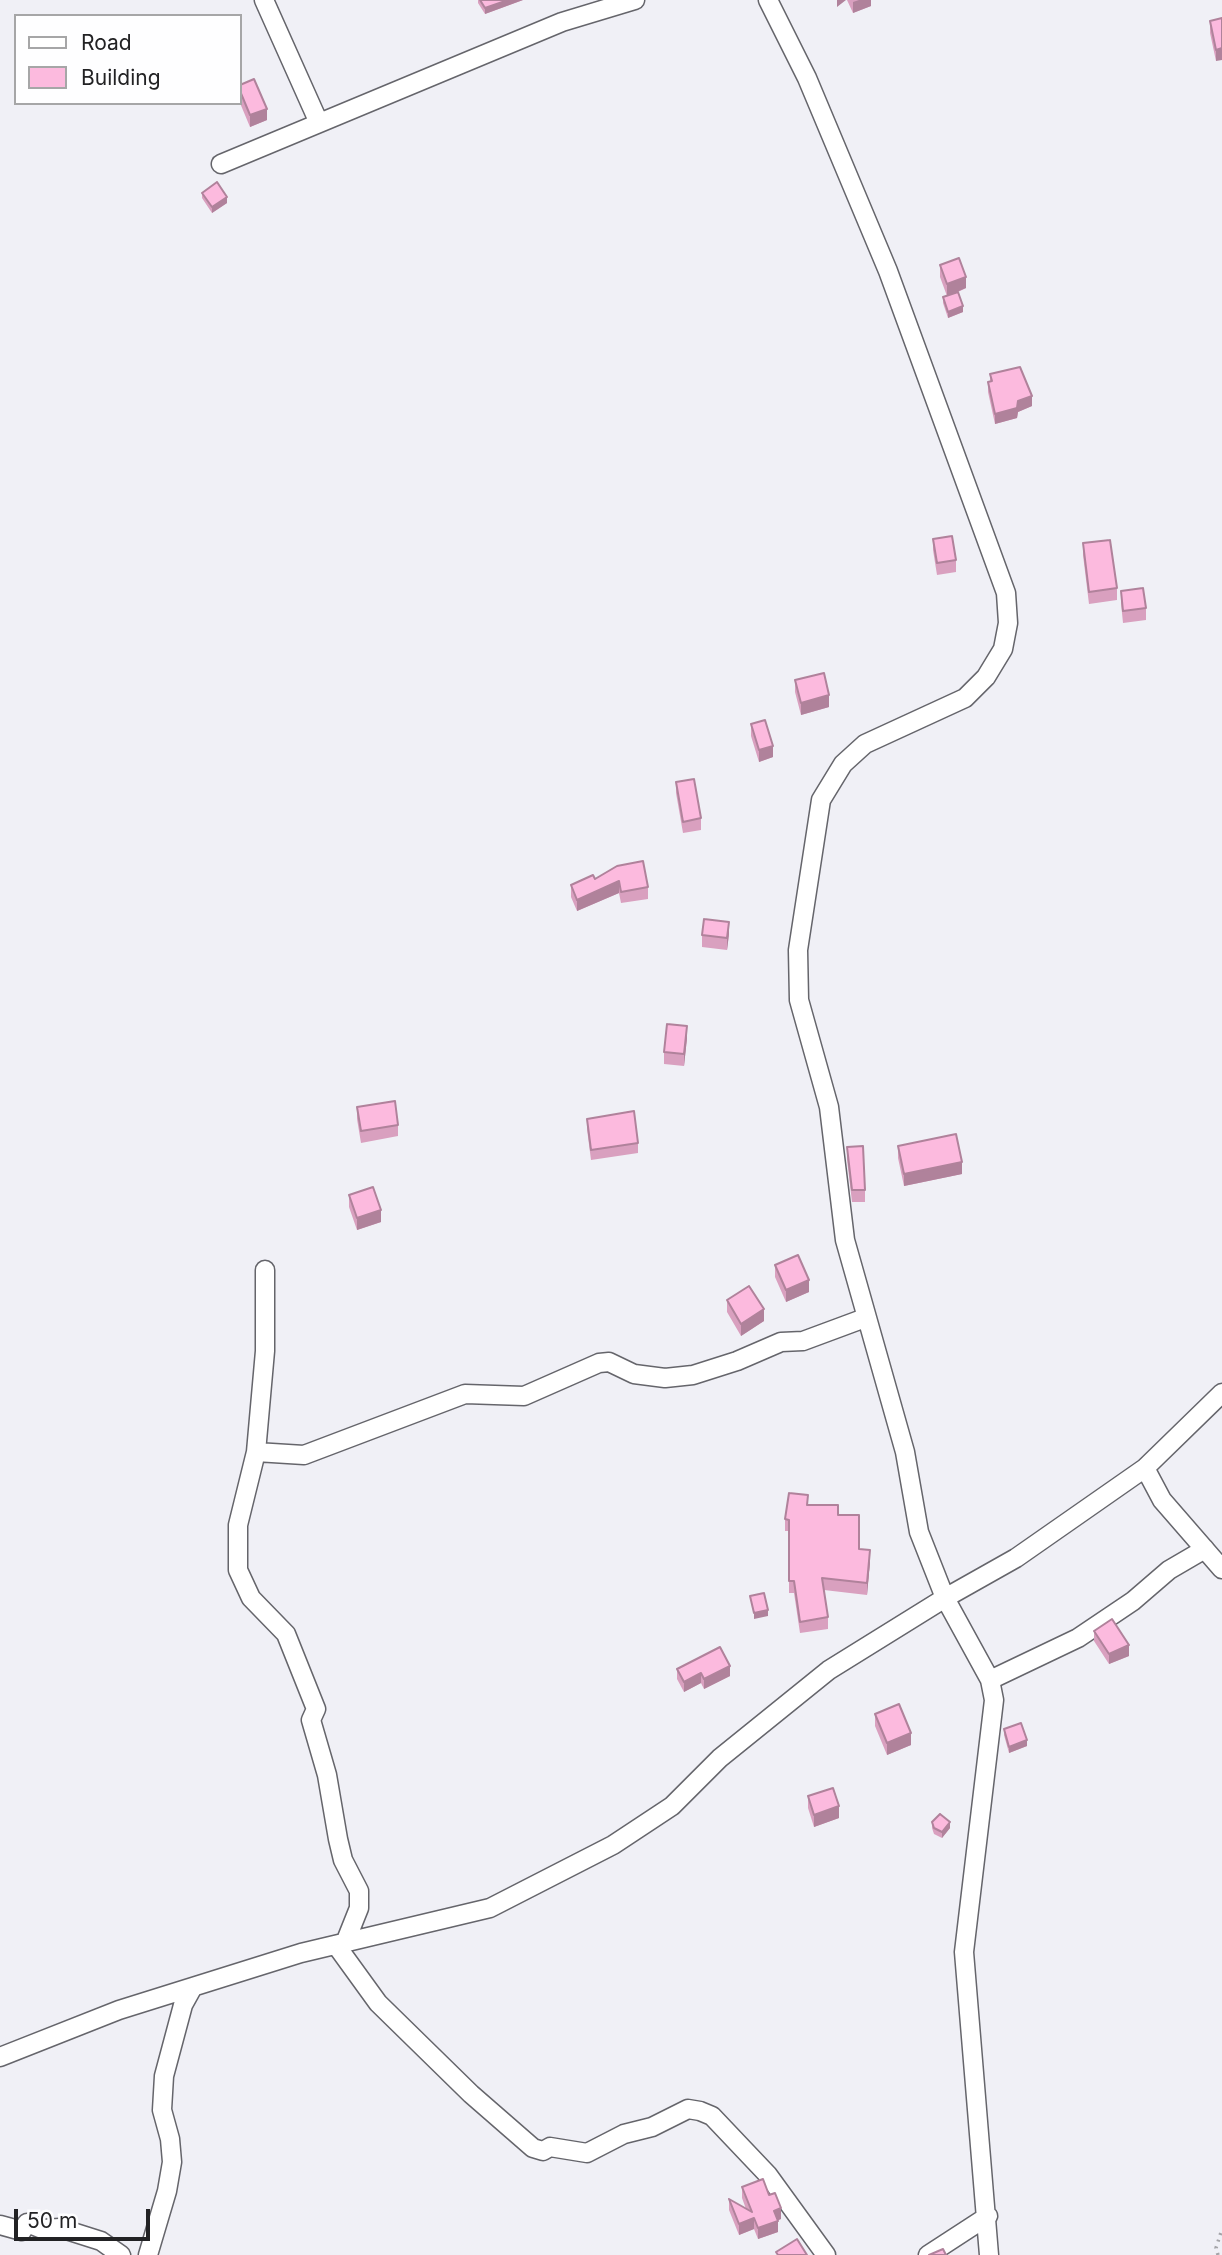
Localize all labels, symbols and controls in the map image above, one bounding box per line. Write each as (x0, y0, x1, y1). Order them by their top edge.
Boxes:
legend (14, 14, 242, 105)
text: Road (81, 30, 132, 55)
text: Building (81, 65, 161, 90)
scale bar (18, 2196, 154, 2240)
text: 50 m (27, 2208, 77, 2233)

